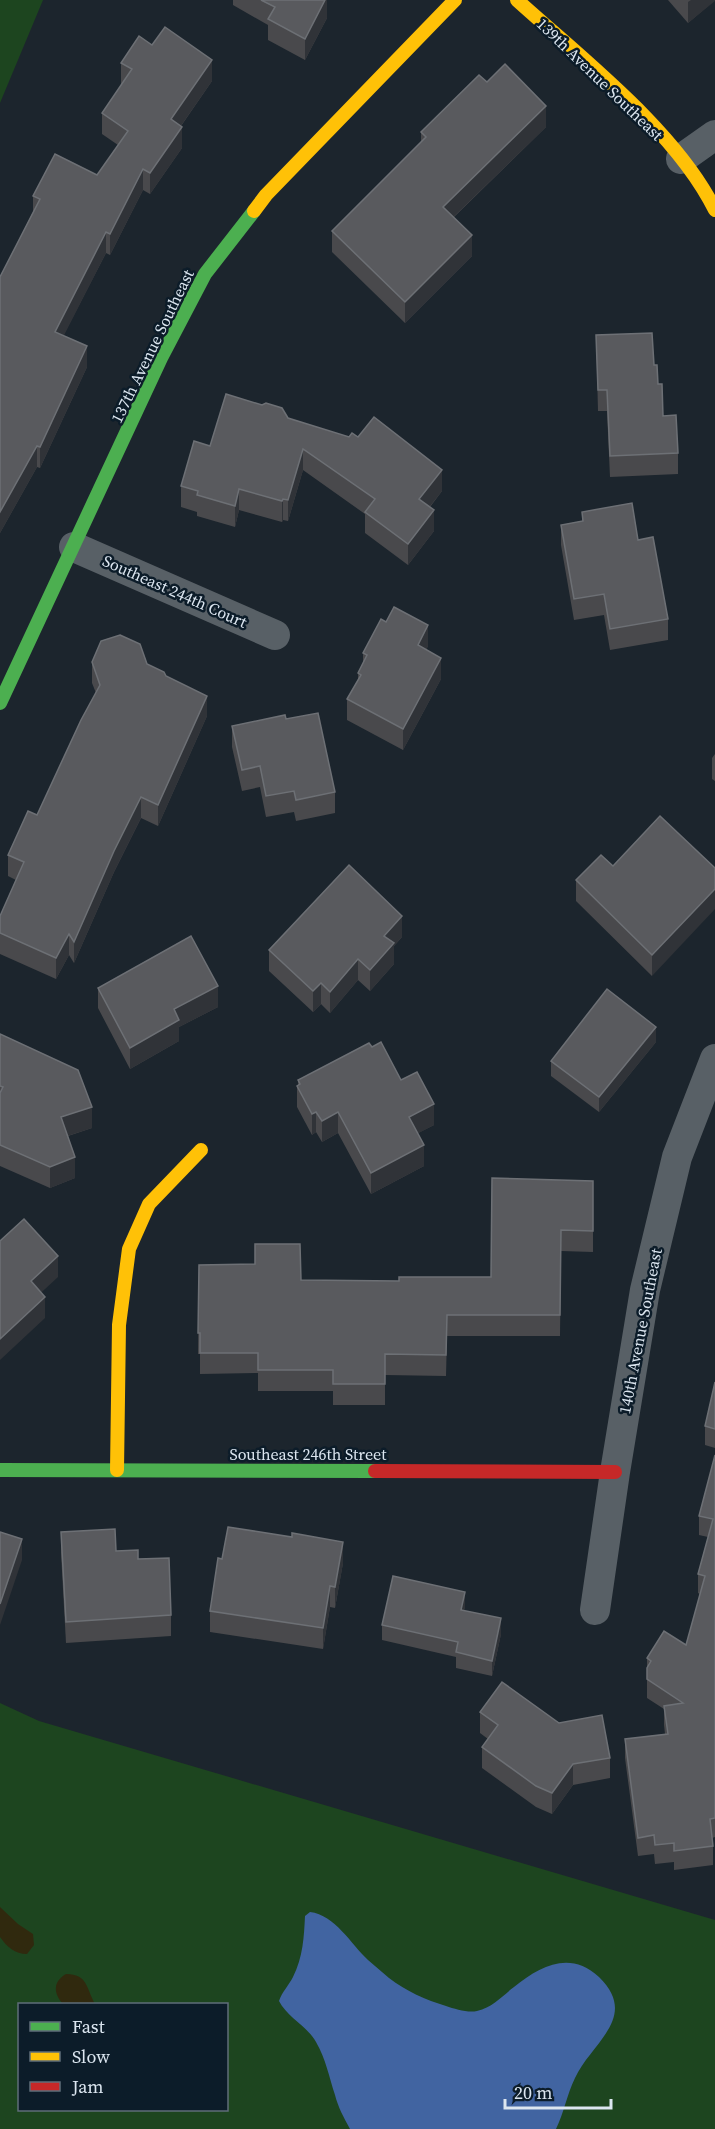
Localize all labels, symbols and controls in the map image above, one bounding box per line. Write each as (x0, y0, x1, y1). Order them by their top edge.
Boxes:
street label: 139th Avenue Southeast (532, 13, 669, 146)
street label: 137th Avenue Southeast (105, 265, 199, 426)
street label: Southeast 244th Court (99, 549, 251, 633)
street label: 140th Avenue Southeast (613, 1246, 667, 1416)
street label: Southeast 246th Street (230, 1443, 387, 1465)
legend (18, 2003, 228, 2111)
text: Fast (72, 2014, 105, 2039)
text: Slow (72, 2044, 110, 2069)
scale bar (505, 2072, 612, 2110)
text: Jam (71, 2074, 104, 2099)
text: 20 m (514, 2080, 552, 2105)

